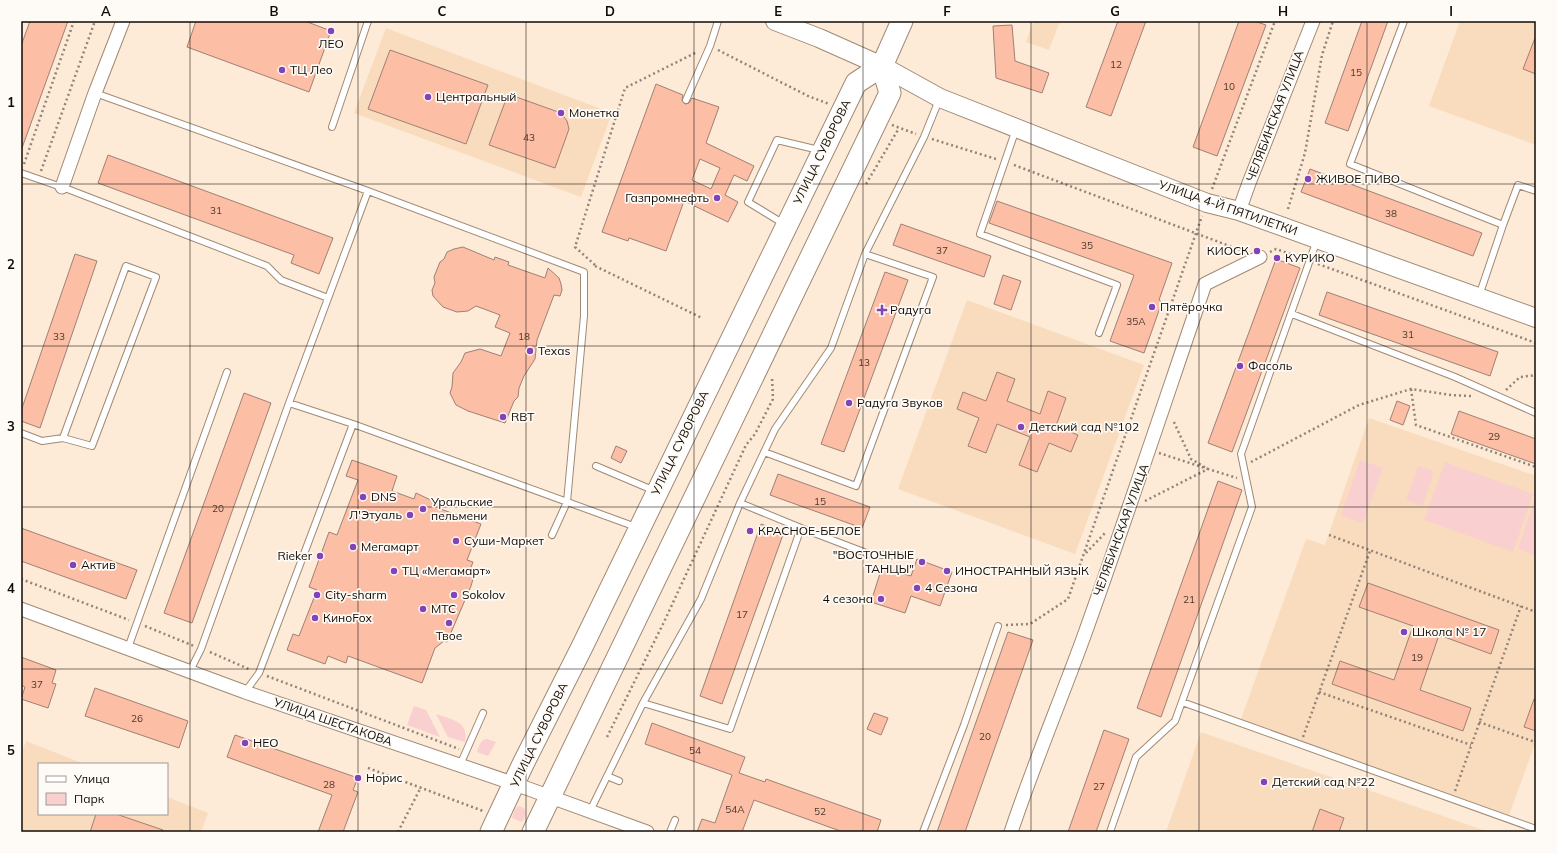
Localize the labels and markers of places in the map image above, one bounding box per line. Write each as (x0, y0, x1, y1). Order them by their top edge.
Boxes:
marker: ЛЕО (326, 26, 336, 36)
place label: ЛЕО (318, 36, 344, 51)
place label: ТЦ Лео (290, 62, 333, 77)
marker: ТЦ Лео (277, 65, 287, 75)
place label: Центральный (436, 89, 516, 104)
marker: Центральный (423, 92, 433, 102)
place label: Монетка (569, 105, 619, 120)
marker: Монетка (556, 108, 566, 118)
place label: ЖИВОЕ ПИВО (1316, 171, 1400, 186)
marker: ЖИВОЕ ПИВО (1303, 174, 1313, 184)
place label: Газпромнефть (625, 190, 709, 205)
marker: Газпромнефть (712, 193, 722, 203)
place label: КИОСК (1207, 243, 1249, 258)
marker: КИОСК (1252, 246, 1262, 256)
place label: КУРИКО (1285, 250, 1335, 265)
marker: КУРИКО (1272, 253, 1282, 263)
place label: Пятёрочка (1160, 299, 1223, 314)
place label: Радуга (890, 302, 931, 317)
marker: Пятёрочка (1147, 302, 1157, 312)
marker: Радуга (877, 305, 887, 315)
place label: Texas (538, 343, 570, 358)
marker: Texas (525, 346, 535, 356)
place label: Фасоль (1248, 358, 1293, 373)
marker: Фасоль (1235, 361, 1245, 371)
place label: Радуга Звуков (857, 395, 943, 410)
marker: Радуга Звуков (844, 398, 854, 408)
place label: RBT (511, 409, 535, 424)
marker: RBT (498, 412, 508, 422)
place label: Детский сад №102 (1029, 419, 1139, 434)
marker: Детский сад №102 (1016, 422, 1026, 432)
place label: DNS (371, 489, 396, 504)
marker: DNS (358, 492, 368, 502)
place label: Уральские пельмени (430, 494, 493, 523)
marker: Уральские пельмени (418, 504, 428, 514)
place label: Л'Этуаль (349, 507, 402, 522)
marker: Л'Этуаль (405, 510, 415, 520)
place label: КРАСНОЕ-БЕЛОЕ (758, 523, 861, 538)
marker: КРАСНОЕ-БЕЛОЕ (745, 526, 755, 536)
place label: Суши-Маркет (464, 533, 545, 548)
marker: Суши-Маркет (451, 536, 461, 546)
place label: Мегамарт (361, 539, 419, 554)
marker: Мегамарт (348, 542, 358, 552)
place label: "ВОСТОЧНЫЕ ТАНЦЫ" (833, 547, 914, 576)
place label: Rieker (277, 548, 313, 563)
marker: Rieker (315, 551, 325, 561)
place label: Актив (81, 557, 116, 572)
marker: "ВОСТОЧНЫЕ ТАНЦЫ" (917, 557, 927, 567)
marker: Актив (68, 560, 78, 570)
place label: ТЦ «Мегамарт» (402, 563, 491, 578)
place label: ИНОСТРАННЫЙ ЯЗЫК (955, 563, 1089, 578)
marker: ТЦ «Мегамарт» (389, 566, 399, 576)
marker: ИНОСТРАННЫЙ ЯЗЫК (942, 566, 952, 576)
place label: 4 Сезона (925, 580, 978, 595)
marker: 4 Сезона (912, 583, 922, 593)
place label: City-sharm (325, 587, 387, 602)
place label: Sokolov (462, 587, 506, 602)
marker: City-sharm (312, 590, 322, 600)
marker: Sokolov (449, 590, 459, 600)
place label: 4 сезона (822, 591, 873, 606)
marker: 4 сезона (876, 594, 886, 604)
place label: МТС (431, 601, 456, 616)
marker: МТС (418, 604, 428, 614)
place label: КиноFox (323, 610, 372, 625)
marker: КиноFox (310, 613, 320, 623)
marker: Твое (444, 618, 454, 628)
place label: Школа № 17 (1412, 624, 1486, 639)
marker: Школа № 17 (1399, 627, 1409, 637)
place label: Твое (436, 628, 463, 643)
place label: НЕО (253, 735, 278, 750)
marker: НЕО (240, 738, 250, 748)
place label: Норис (366, 770, 403, 785)
marker: Норис (353, 773, 363, 783)
place label: Детский сад №22 (1272, 774, 1375, 789)
marker: Детский сад №22 (1259, 777, 1269, 787)

